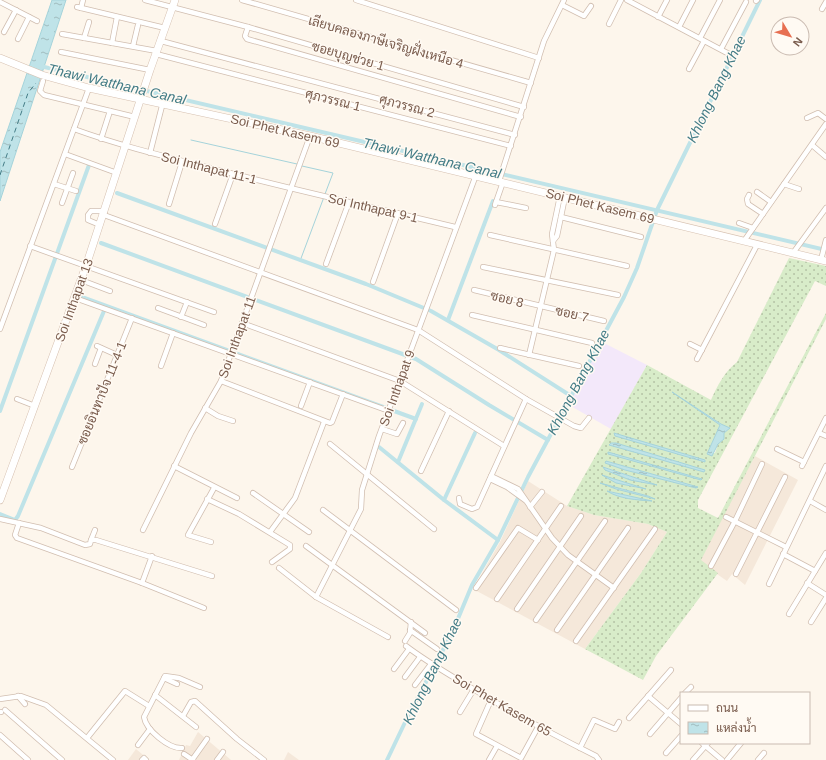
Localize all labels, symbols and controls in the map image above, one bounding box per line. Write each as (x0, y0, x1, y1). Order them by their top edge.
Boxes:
street label: เลียบคลองภาษีเจริญฝั่งเหนือ 4 (306, 8, 467, 72)
north arrow (770, 16, 810, 56)
water label: Khlong Bang Khae (683, 33, 749, 145)
text: N (791, 35, 805, 49)
street label: ซอยบุญช่วย 1 (309, 38, 386, 75)
water label: Thawi Watthana Canal (46, 60, 189, 108)
street label: ศุภวรรณ 1 (303, 86, 362, 116)
street label: ศุภวรรณ 2 (377, 91, 436, 123)
street label: Soi Phet Kasem 69 (229, 111, 341, 151)
water label: Thawi Watthana Canal (361, 134, 504, 182)
street label: Soi Inthapat 11-1 (160, 149, 258, 187)
street label: Soi Phet Kasem 69 (544, 185, 656, 227)
street label: Soi Inthapat 9-1 (327, 190, 419, 226)
street label: Soi Inthapat 13 (52, 256, 96, 344)
street label: ซอย 8 (489, 288, 525, 310)
street label: Soi Inthapat 11 (215, 294, 259, 380)
street label: ซอย 7 (554, 303, 590, 325)
water label: Khlong Bang Khae (544, 327, 613, 437)
street label: ซอยอินทาปัจ 11-4-1 (74, 339, 130, 447)
street label: Soi Inthapat 9 (376, 348, 418, 428)
water label: Khlong Bang Khae (399, 615, 465, 727)
street label: Soi Phet Kasem 65 (450, 671, 554, 739)
legend (680, 692, 810, 744)
text: ถนน (716, 701, 739, 715)
text: แหล่งน้ำ (716, 717, 756, 735)

